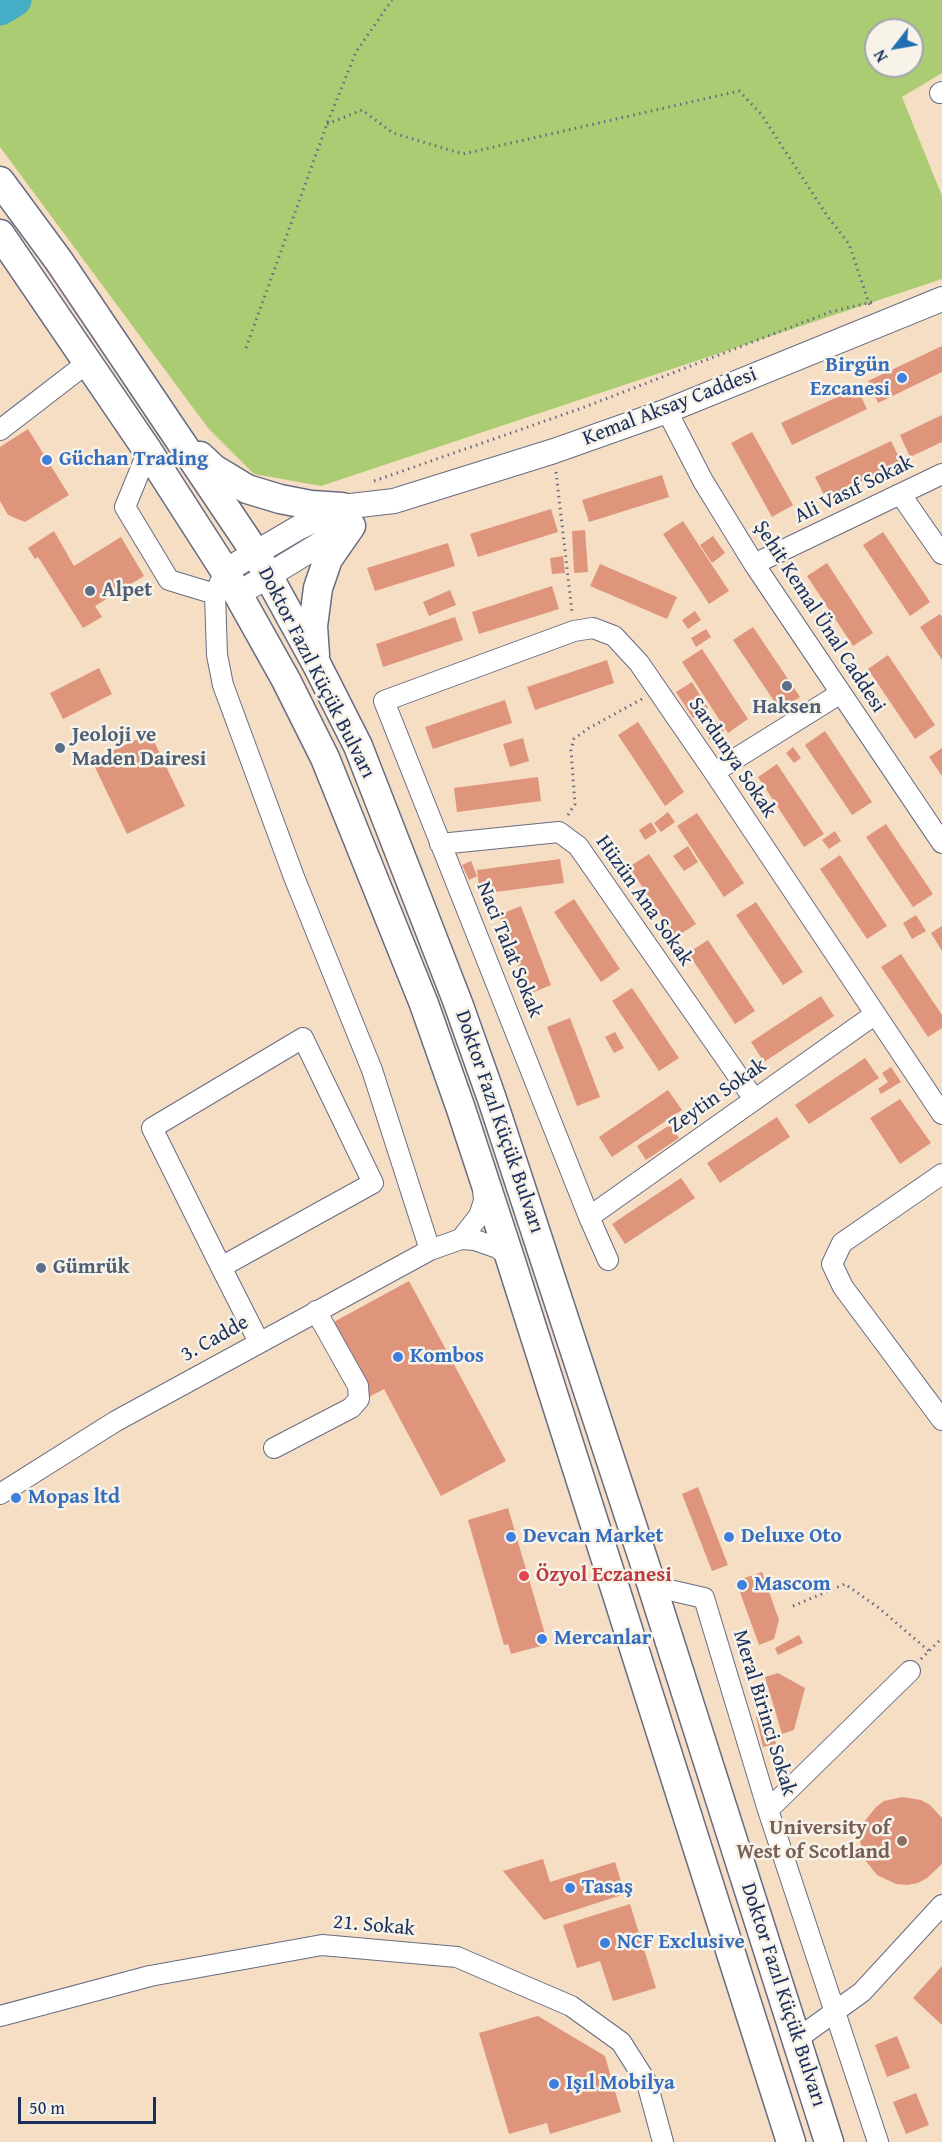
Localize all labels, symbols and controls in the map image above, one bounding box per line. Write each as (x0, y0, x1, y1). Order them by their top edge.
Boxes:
north arrow (864, 18, 924, 78)
text: N (867, 45, 893, 67)
place label: Birgün Ezcanesi (810, 353, 890, 403)
street label: Kemal Aksay Caddesi (579, 362, 761, 452)
marker: Birgün Ezcanesi (895, 371, 909, 385)
place label: Güchan Trading (59, 447, 208, 473)
street label: Ali Vasıf Sokak (790, 450, 918, 530)
marker: Güchan Trading (40, 453, 54, 467)
street label: Şehit Kemal Ünal Caddesi (748, 516, 890, 718)
street label: Doktor Fazıl Küçük Bulvarı (252, 563, 380, 783)
place label: Alpet (102, 578, 152, 604)
marker: Alpet (83, 584, 97, 598)
marker: Haksen (780, 679, 794, 693)
street label: Sardunya Sokak (682, 693, 782, 823)
place label: Haksen (753, 695, 821, 721)
place label: Jeoloji ve Maden Dairesi (72, 723, 206, 773)
marker: Jeoloji ve Maden Dairesi (53, 741, 67, 755)
street label: Hüzün Ana Sokak (590, 831, 698, 971)
street label: Naci Talat Sokak (470, 878, 548, 1022)
street label: Doktor Fazıl Küçük Bulvarı (449, 1007, 549, 1237)
street label: Zeytin Sokak (664, 1053, 772, 1139)
place label: Gümrük (53, 1255, 129, 1281)
marker: Gümrük (34, 1261, 48, 1275)
street label: 3. Cadde (177, 1310, 253, 1368)
place label: Kombos (410, 1344, 484, 1370)
marker: Kombos (391, 1350, 405, 1364)
place label: Mopas ltd (28, 1485, 120, 1511)
marker: Mopas ltd (9, 1491, 23, 1505)
place label: Devcan Market (523, 1524, 663, 1550)
place label: Deluxe Oto (741, 1524, 842, 1550)
marker: Devcan Market (504, 1530, 518, 1544)
marker: Deluxe Oto (722, 1530, 736, 1544)
place label: Özyol Eczanesi (536, 1563, 672, 1589)
marker: Özyol Eczanesi (517, 1569, 531, 1583)
place label: Mascom (754, 1572, 831, 1598)
marker: Mascom (735, 1578, 749, 1592)
place label: Mercanlar (554, 1626, 651, 1652)
street label: Meral Birinci Sokak (727, 1627, 801, 1799)
marker: Mercanlar (535, 1632, 549, 1646)
place label: University of West of Scotland (736, 1816, 890, 1866)
marker: University of West of Scotland (895, 1834, 909, 1848)
place label: Tasaş (582, 1875, 633, 1901)
street label: Doktor Fazıl Küçük Bulvarı (735, 1880, 831, 2110)
marker: Tasaş (563, 1881, 577, 1895)
street label: 21. Sokak (332, 1910, 416, 1942)
place label: NCF Exclusive (617, 1930, 745, 1956)
marker: NCF Exclusive (598, 1936, 612, 1950)
place label: Işıl Mobilya (566, 2071, 675, 2097)
marker: Işıl Mobilya (547, 2077, 561, 2091)
scale bar (21, 2085, 159, 2123)
text: 50 m (29, 2094, 65, 2121)

